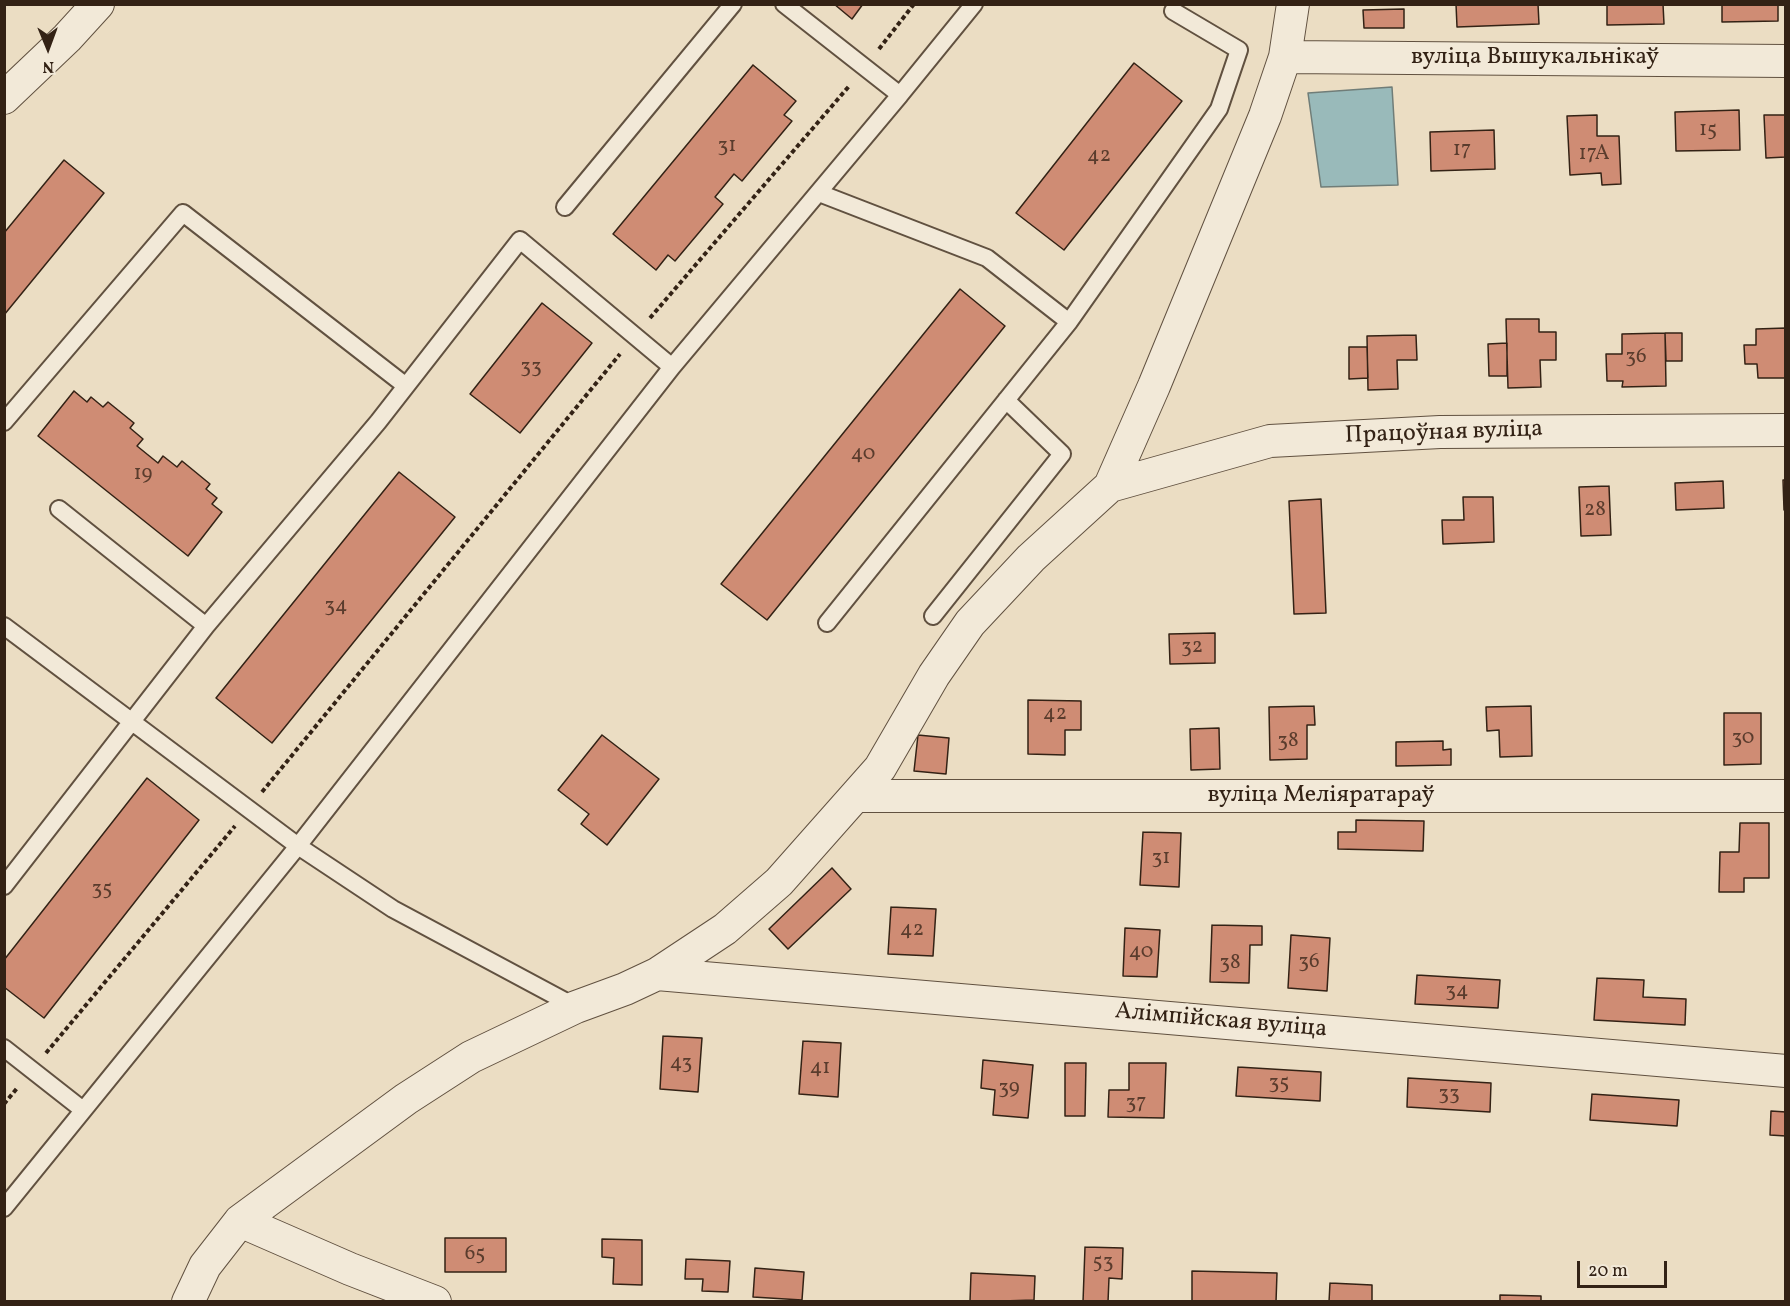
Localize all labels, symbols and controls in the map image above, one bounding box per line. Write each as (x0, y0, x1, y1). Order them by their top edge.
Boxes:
north arrow (18, 18, 78, 78)
street label: вуліца Вышукальнікаў (1411, 45, 1659, 73)
text: N (42, 55, 54, 77)
house number: 15 (1699, 118, 1717, 144)
house number: 31 (718, 134, 736, 160)
house number: 17 (1453, 138, 1471, 164)
house number: 17А (1578, 142, 1610, 168)
house number: 42 (1087, 144, 1111, 170)
house number: 36 (1625, 345, 1647, 371)
house number: 33 (520, 355, 542, 381)
street label: Працоўная вуліца (1344, 416, 1544, 452)
house number: 40 (851, 442, 875, 468)
house number: 19 (133, 462, 153, 488)
house number: 28 (1584, 498, 1606, 524)
house number: 34 (324, 594, 348, 620)
house number: 32 (1181, 635, 1203, 661)
house number: 42 (1043, 702, 1067, 728)
house number: 30 (1732, 726, 1754, 752)
house number: 38 (1277, 729, 1299, 755)
street label: вуліца Меліяратараў (1208, 783, 1434, 811)
house number: 31 (1152, 846, 1170, 872)
house number: 35 (92, 877, 112, 903)
house number: 42 (900, 918, 924, 944)
house number: 40 (1129, 940, 1153, 966)
house number: 36 (1298, 950, 1320, 976)
house number: 38 (1219, 951, 1241, 977)
house number: 34 (1445, 979, 1469, 1005)
street label: Алімпійская вуліца (1114, 998, 1328, 1046)
house number: 43 (670, 1051, 692, 1077)
house number: 41 (810, 1056, 830, 1082)
house number: 35 (1269, 1071, 1289, 1097)
house number: 39 (998, 1076, 1020, 1102)
house number: 33 (1438, 1082, 1460, 1108)
house number: 37 (1126, 1091, 1146, 1117)
house number: 65 (465, 1242, 485, 1268)
scale bar (1580, 1249, 1670, 1287)
house number: 53 (1093, 1250, 1113, 1276)
text: 20 m (1588, 1259, 1628, 1284)

